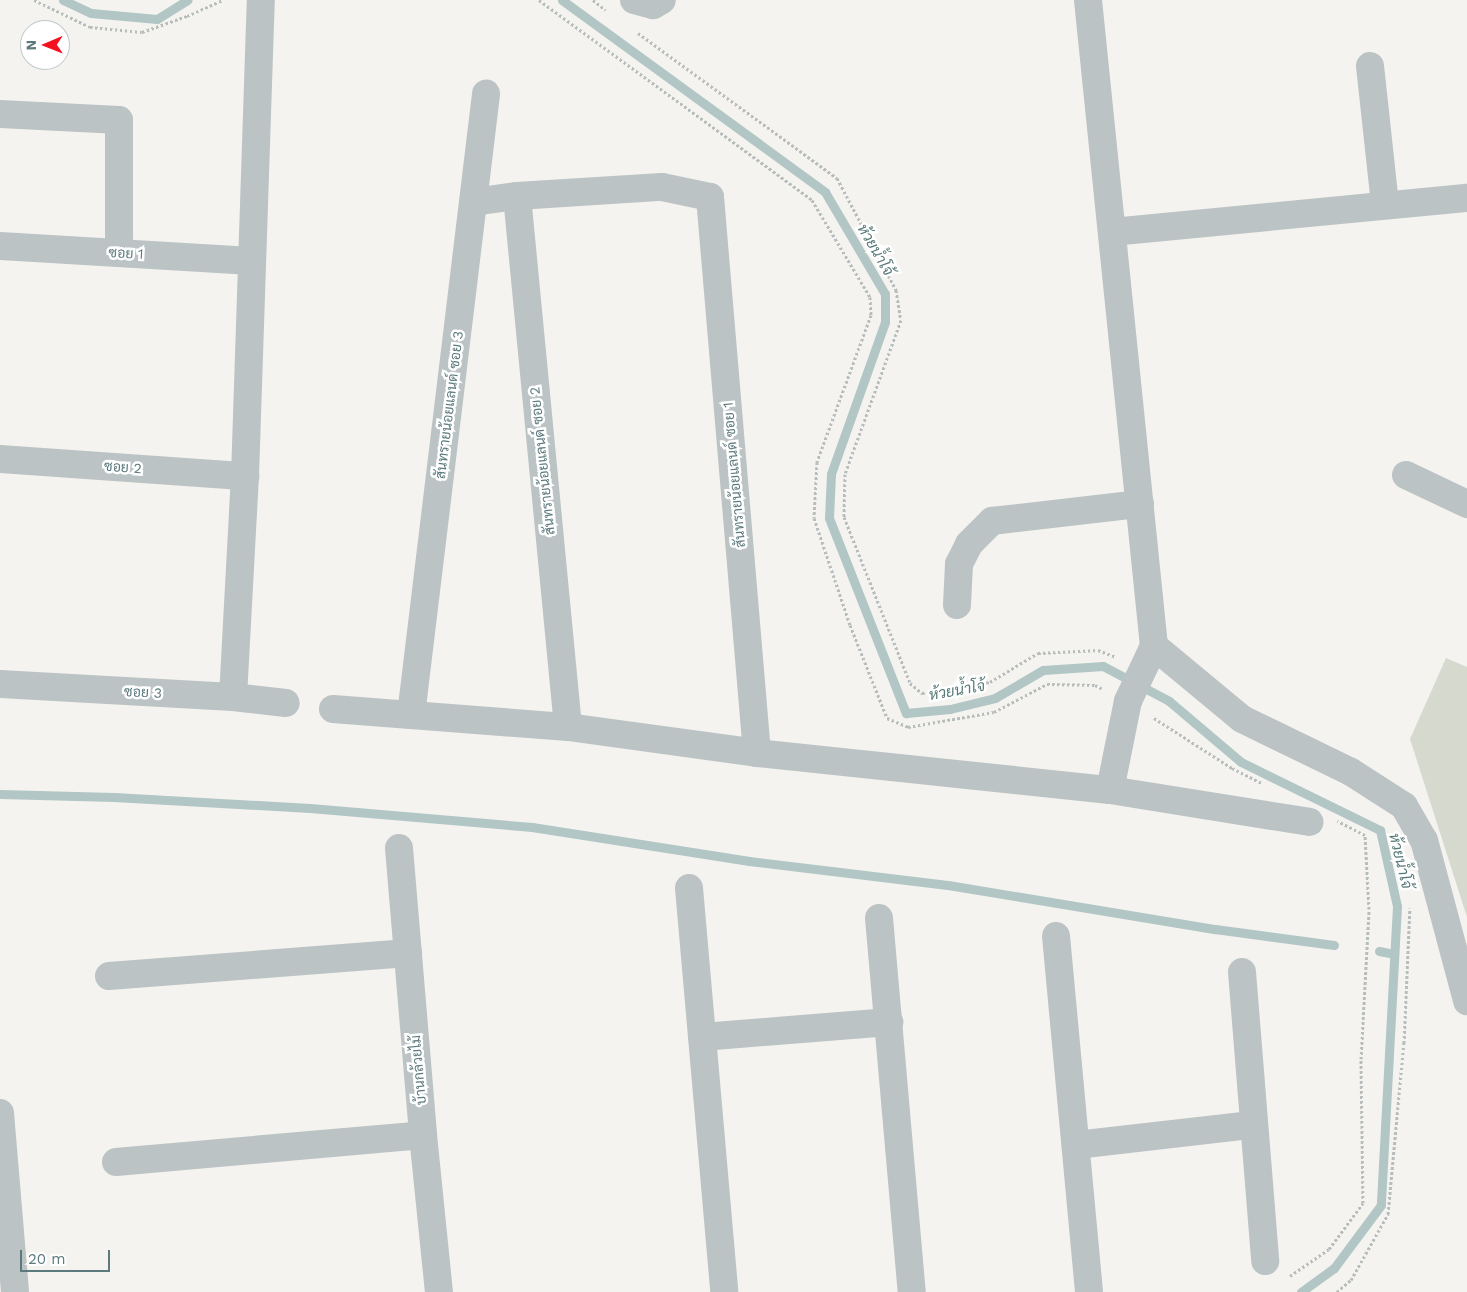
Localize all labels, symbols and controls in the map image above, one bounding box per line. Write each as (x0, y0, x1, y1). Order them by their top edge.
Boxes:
north arrow (20, 20, 70, 70)
text: N (23, 40, 39, 51)
water label: ห้วยน้ำโจ้ (853, 221, 897, 279)
street label: ซอย 1 (108, 244, 144, 262)
street label: สันทรายน้อยแลนด์ ซอย 3 (432, 330, 466, 480)
street label: สันทรายน้อยแลนด์ ซอย 2 (526, 386, 558, 536)
street label: สันทรายน้อยแลนด์ ซอย 1 (719, 401, 749, 549)
street label: ซอย 2 (104, 457, 142, 477)
water label: ห้วยน้ำโจ้ (928, 677, 986, 705)
street label: ซอย 3 (124, 683, 162, 701)
water label: ห้วยน้ำโจ้ (1384, 831, 1416, 891)
street label: บ้านกล้วยไม้ (407, 1034, 429, 1106)
scale bar (22, 1240, 112, 1272)
text: 20 m (28, 1250, 66, 1268)

